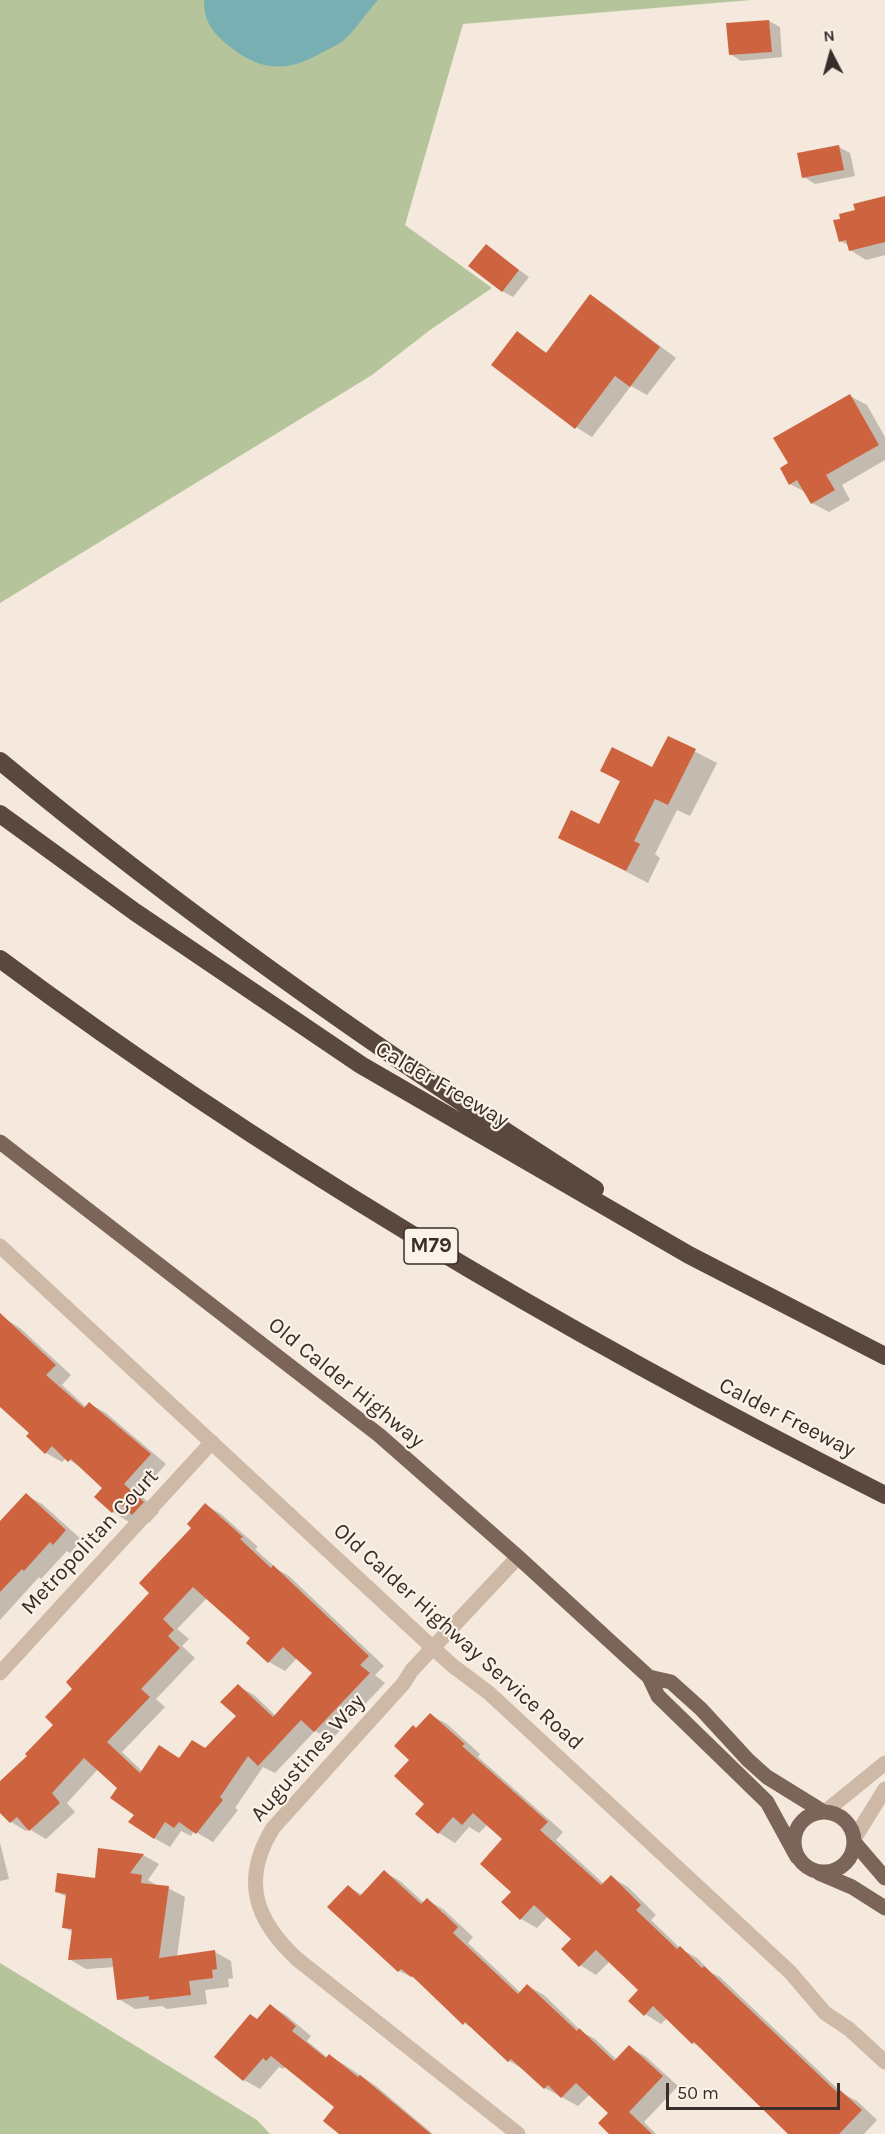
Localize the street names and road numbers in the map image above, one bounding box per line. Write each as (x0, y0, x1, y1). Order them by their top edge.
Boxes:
street label: Calder Freeway (371, 1036, 513, 1134)
road number: M79 (404, 1228, 458, 1264)
street label: Old Calder Highway (263, 1312, 429, 1454)
street label: Calder Freeway (714, 1372, 860, 1464)
street label: Metropolitan Court (16, 1464, 164, 1620)
street label: Old Calder Highway Service Road (328, 1518, 588, 1756)
street label: Augustines Way (245, 1689, 371, 1827)

